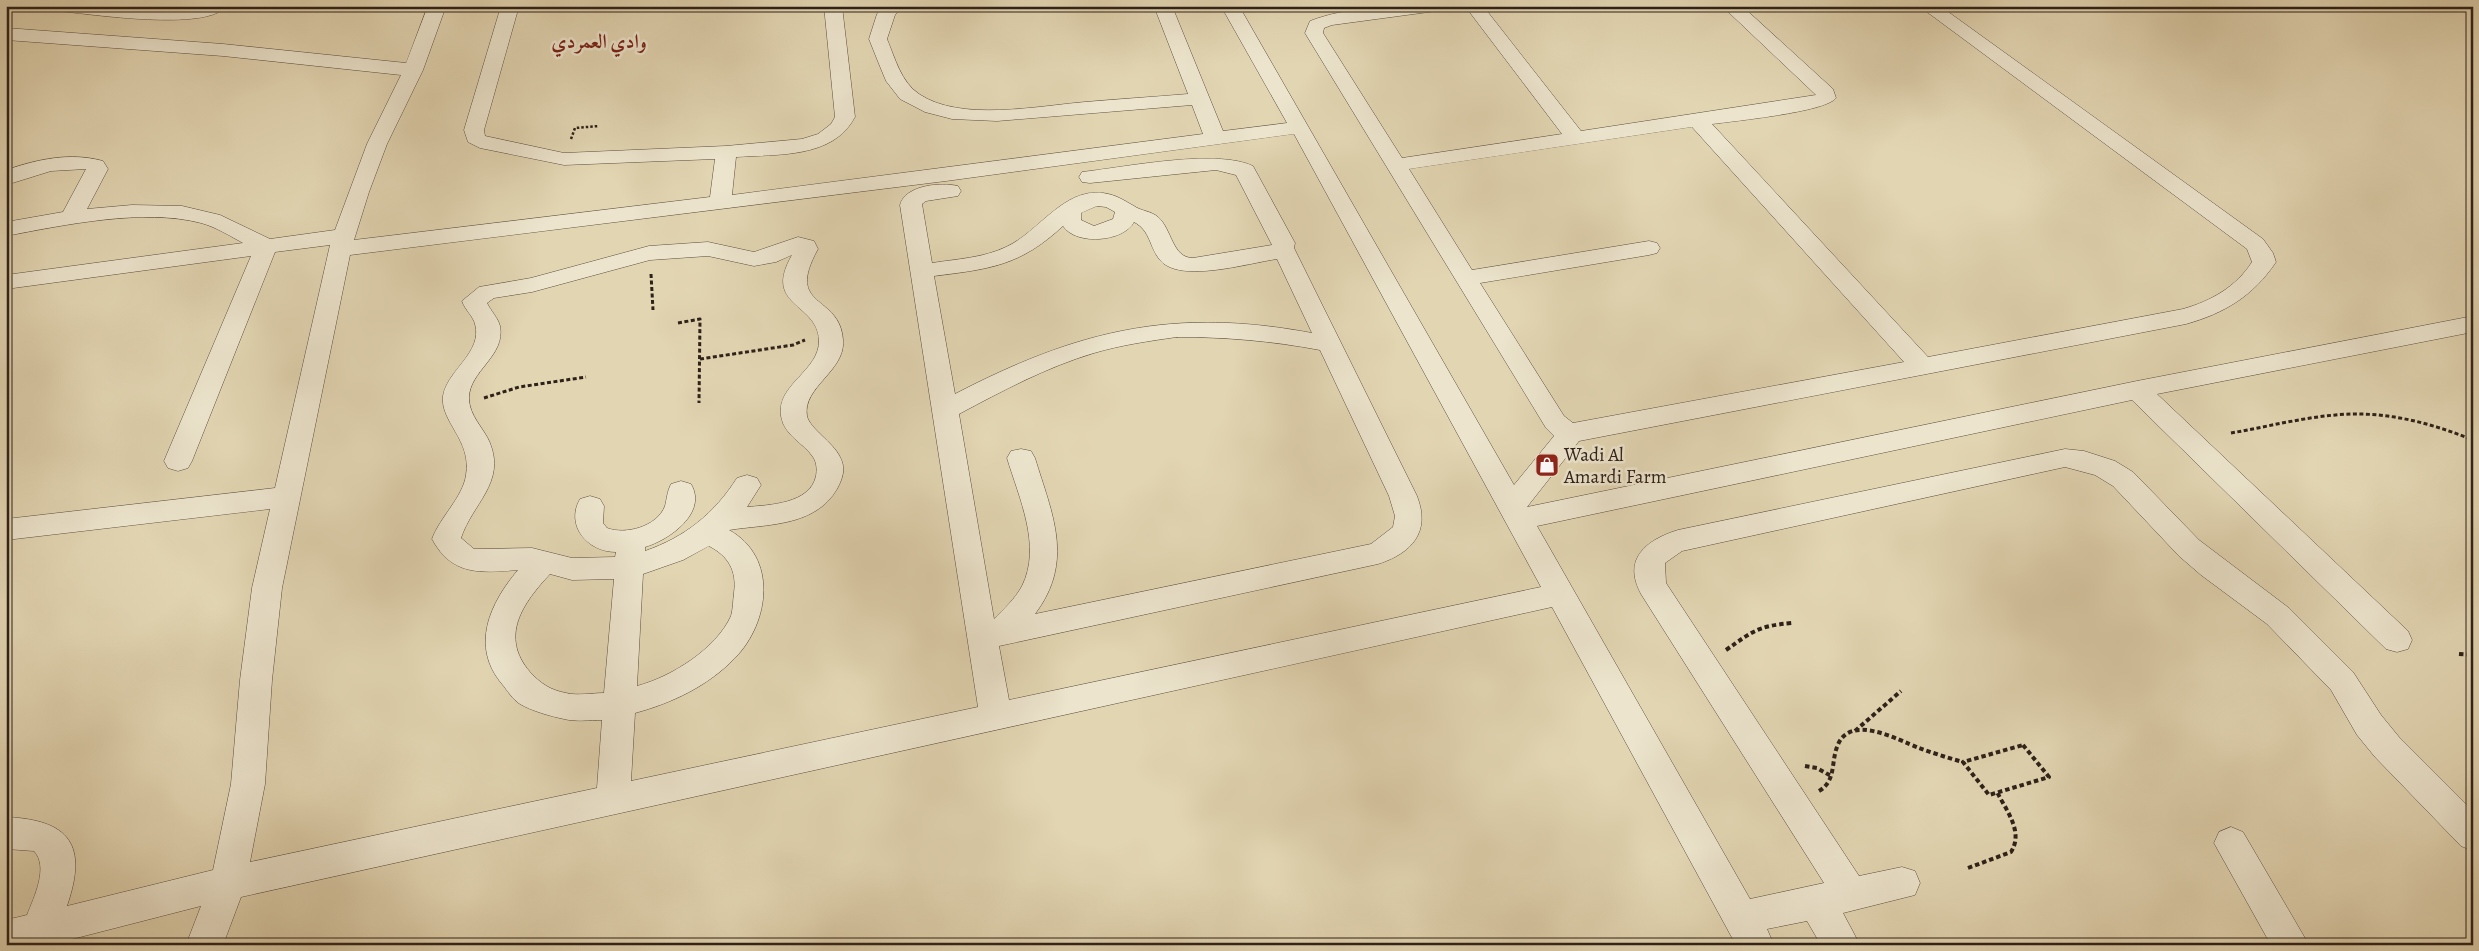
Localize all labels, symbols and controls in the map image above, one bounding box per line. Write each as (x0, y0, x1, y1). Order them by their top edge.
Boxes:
district label: وادي العمردي (551, 28, 647, 58)
place label: Wadi Al Amardi Farm (1563, 442, 1667, 490)
shop icon: Wadi Al Amardi Farm (1534, 452, 1560, 478)

